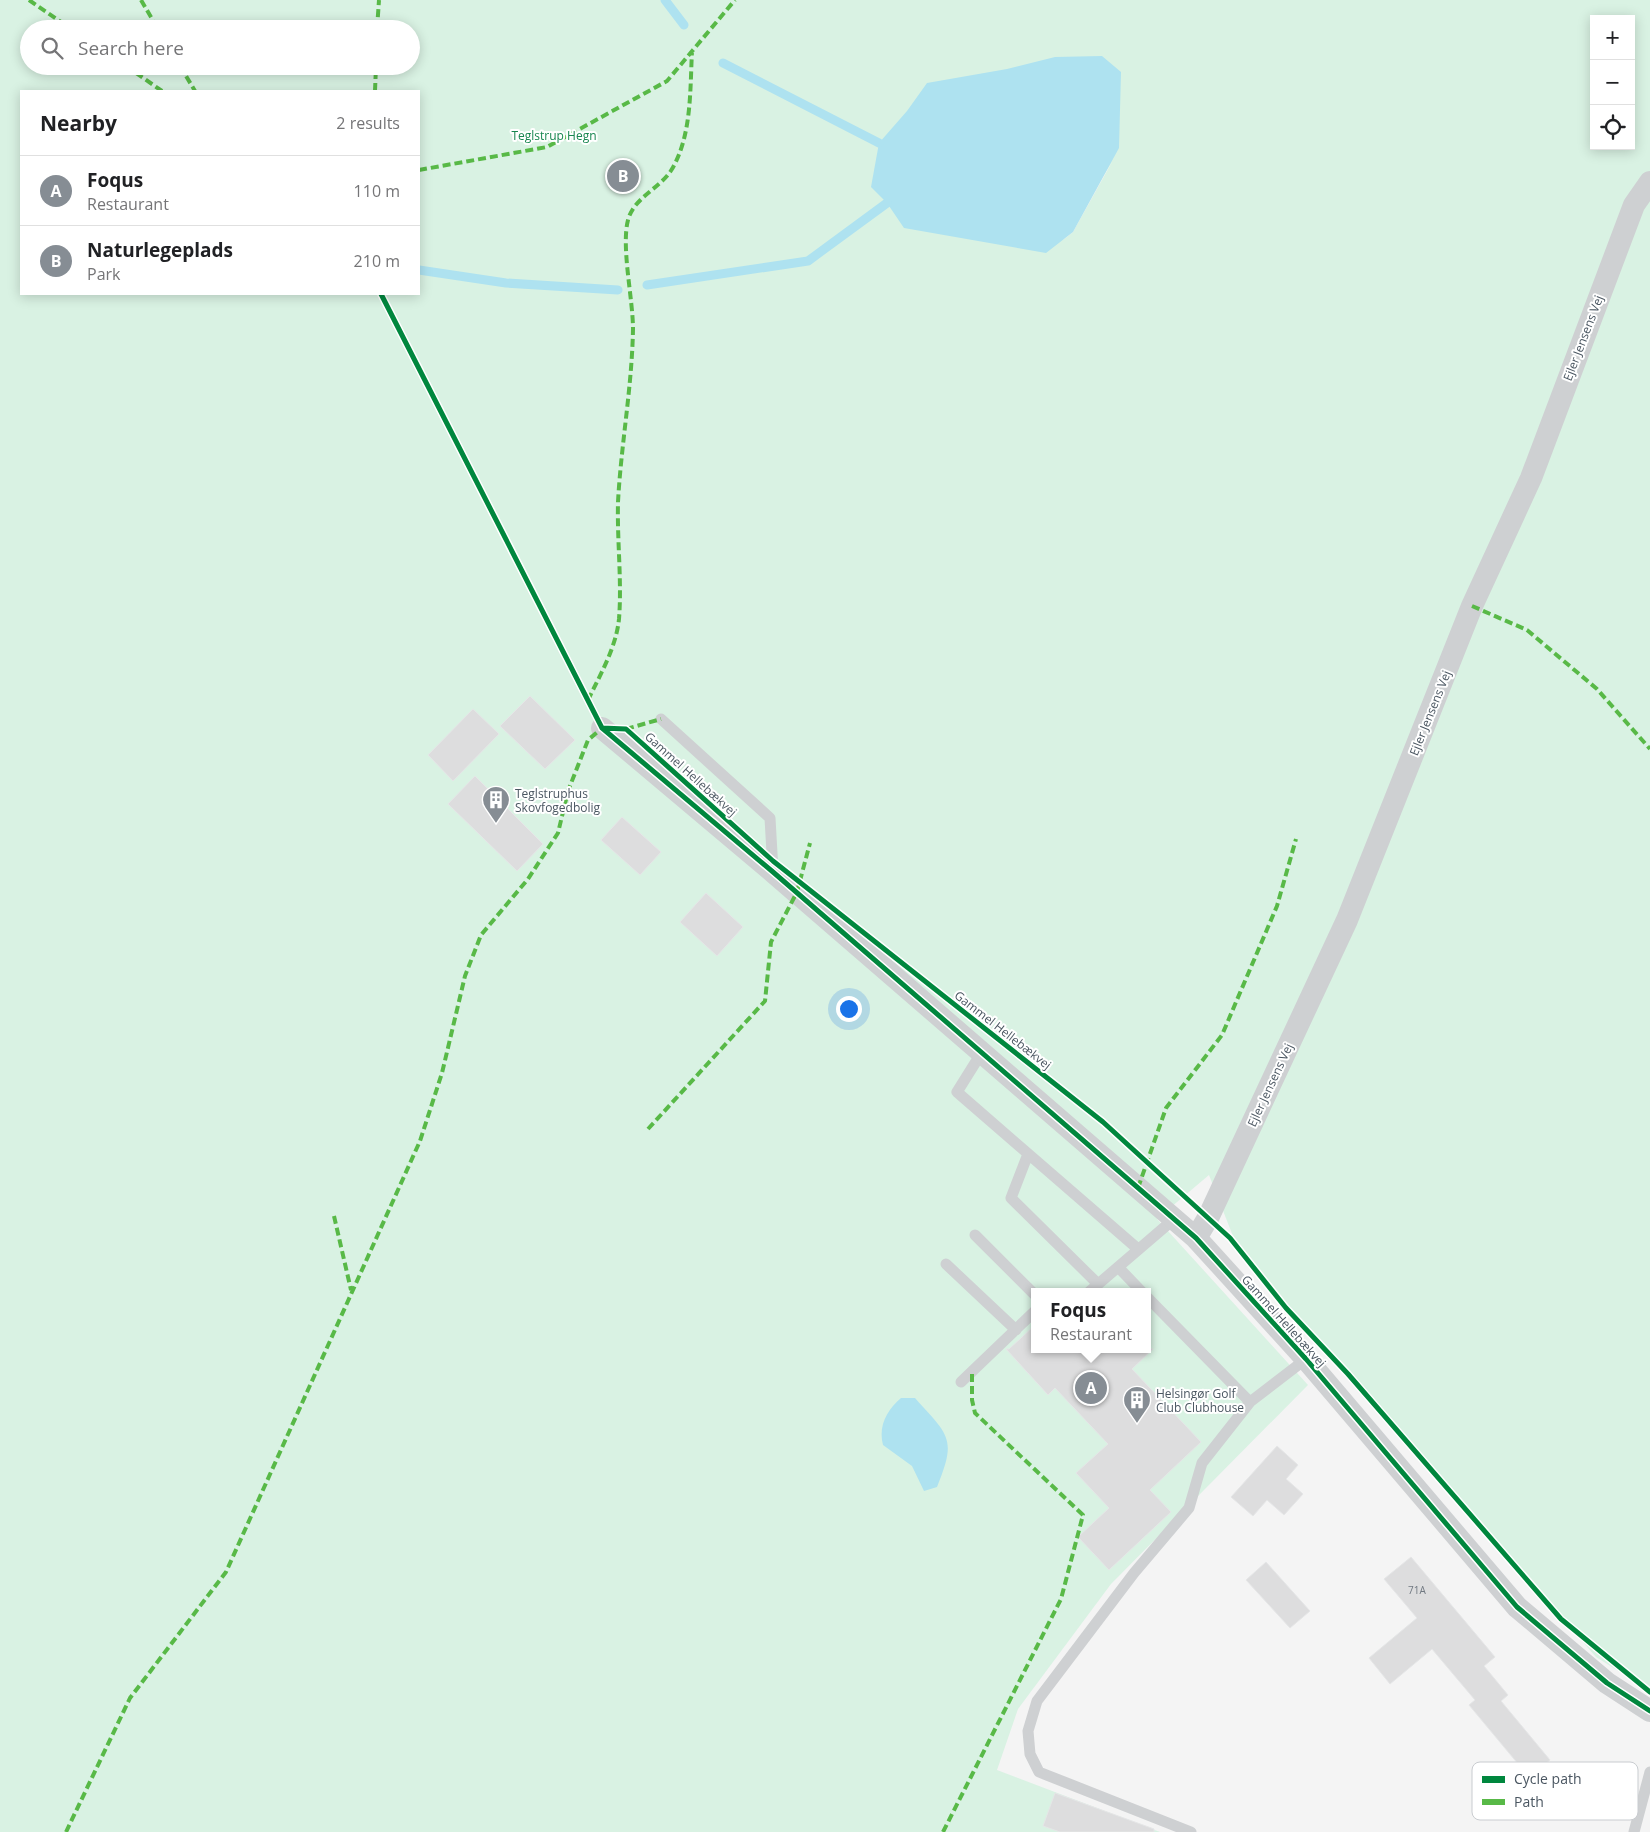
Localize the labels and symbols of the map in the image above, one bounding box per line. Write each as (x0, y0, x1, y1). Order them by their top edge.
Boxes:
park label: Teglstrup Hegn (511, 127, 597, 144)
pin: B (607, 157, 639, 195)
street label: Ejler Jensens Vej (1559, 293, 1607, 383)
street label: Ejler Jensens Vej (1405, 668, 1455, 758)
street label: Gammel Hellebækvej (641, 728, 741, 820)
building icon: Teglstruphus Skovfogedbolig (481, 785, 511, 824)
place label: Teglstruphus Skovfogedbolig (515, 785, 601, 816)
street label: Gammel Hellebækvej (951, 987, 1055, 1073)
your location (836, 996, 862, 1022)
street label: Ejler Jensens Vej (1243, 1040, 1297, 1130)
street label: Gammel Hellebækvej (1238, 1271, 1330, 1371)
pin: A (1075, 1369, 1107, 1407)
building icon: Helsingør Golf Club Clubhouse (1122, 1385, 1152, 1424)
place label: Helsingør Golf Club Clubhouse (1156, 1385, 1244, 1416)
house number: 71A (1408, 1583, 1427, 1597)
legend (1472, 1762, 1638, 1820)
text: Cycle path (1514, 1769, 1582, 1788)
text: Path (1514, 1792, 1544, 1811)

